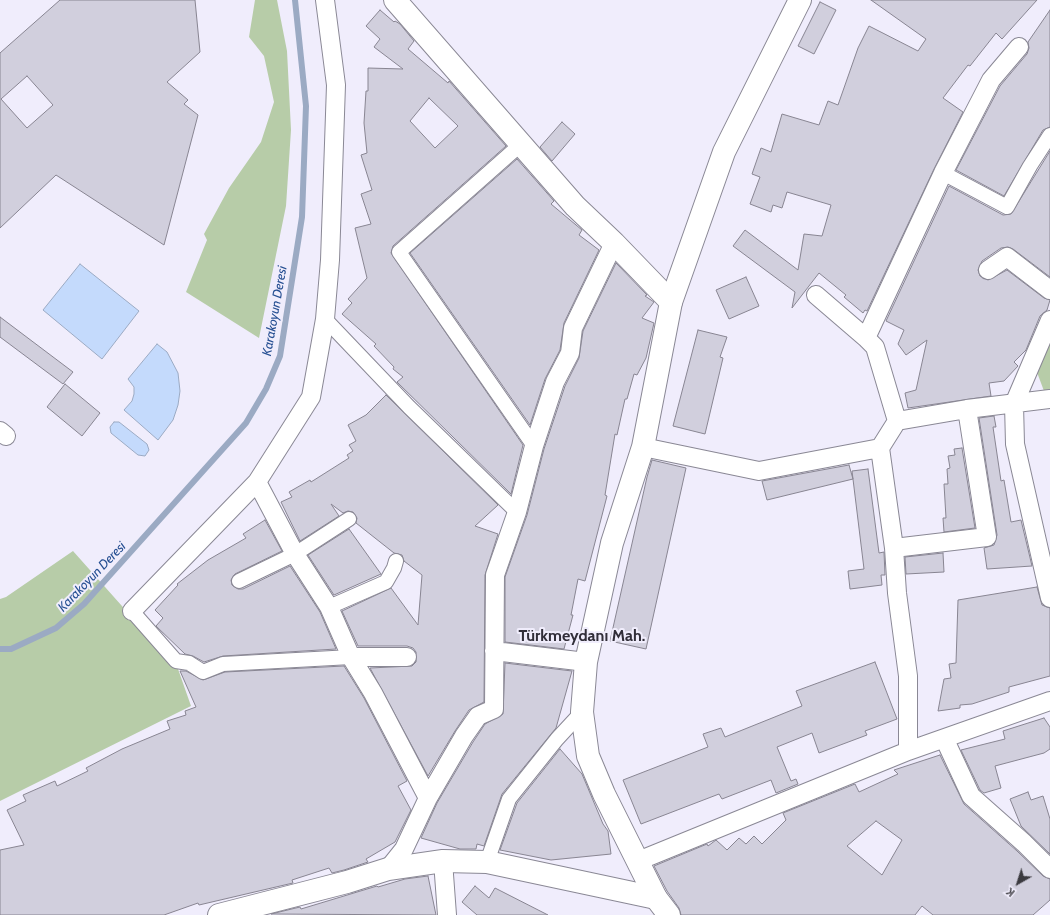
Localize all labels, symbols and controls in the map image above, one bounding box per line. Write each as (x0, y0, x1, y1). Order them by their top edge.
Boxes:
water label: Karakoyun Deresi (259, 265, 291, 357)
water label: Karakoyun Deresi (55, 539, 129, 615)
district label: Türkmeydanı Mah. (519, 626, 645, 646)
north arrow (998, 863, 1038, 903)
text: K (1003, 885, 1018, 900)

